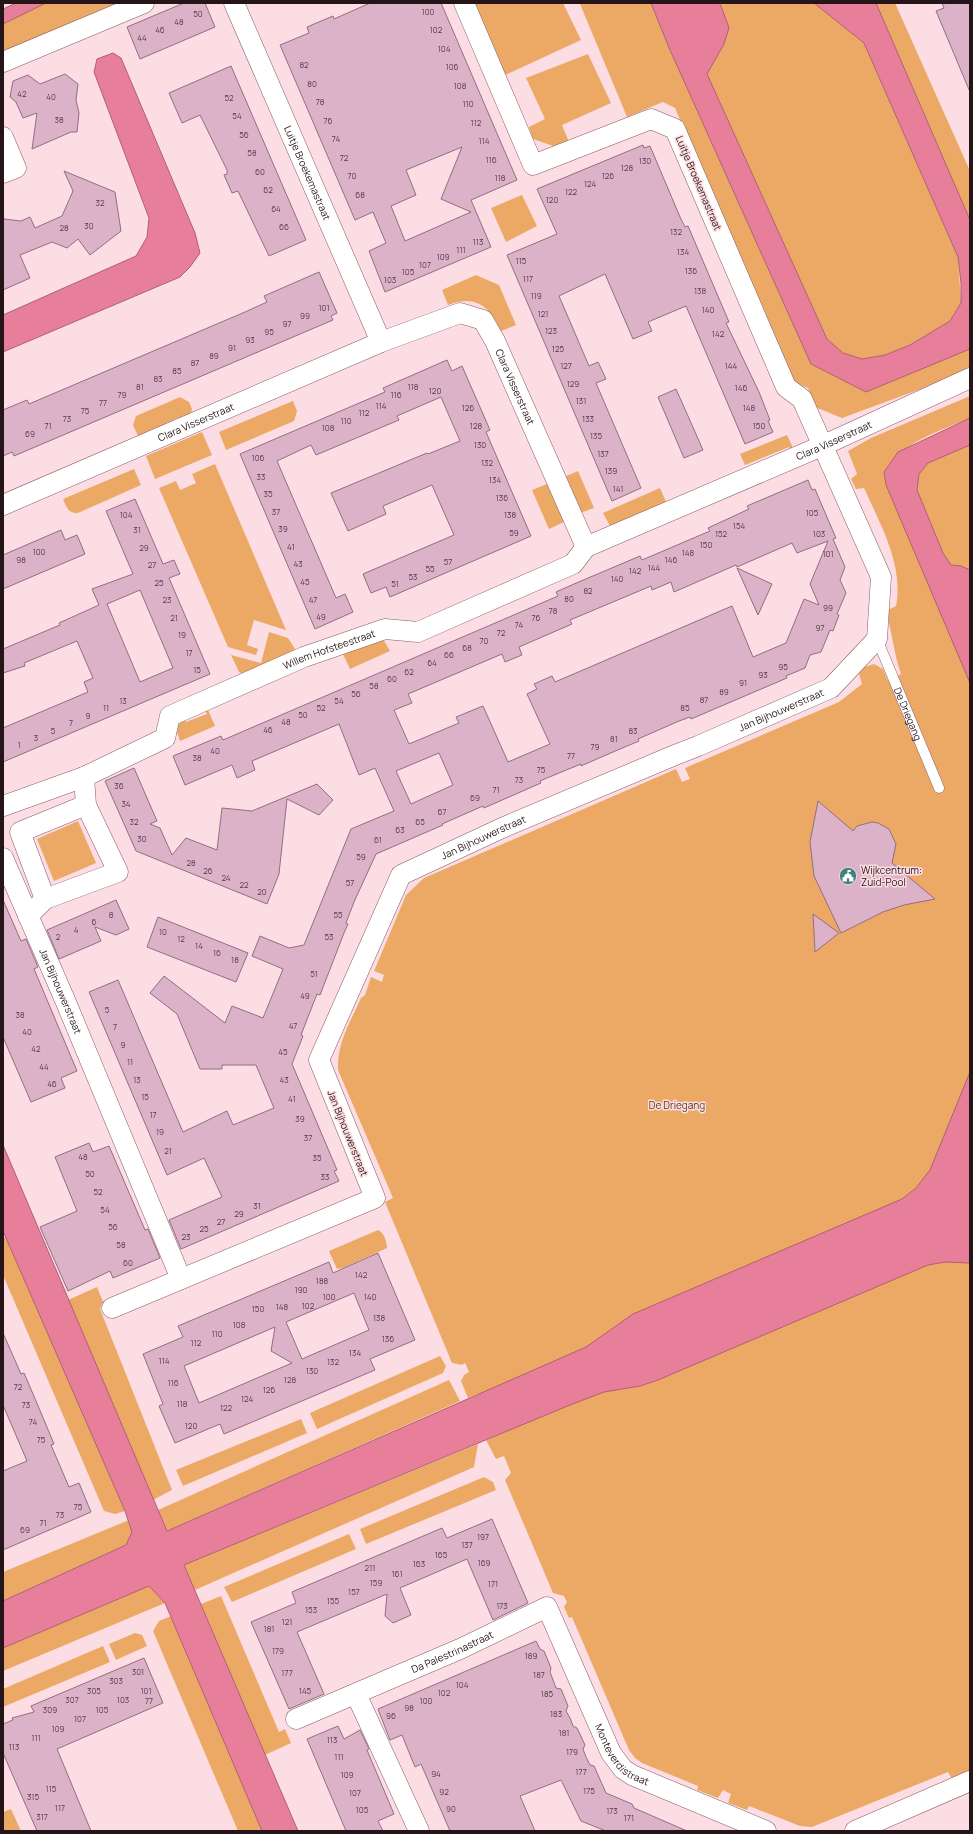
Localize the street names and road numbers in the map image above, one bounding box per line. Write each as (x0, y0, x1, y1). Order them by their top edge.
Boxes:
street label: Luitje Broekemastraat (281, 123, 334, 222)
street label: Luitje Broekemastraat (673, 134, 725, 232)
street label: Clara Visserstraat (492, 346, 538, 427)
street label: Clara Visserstraat (155, 399, 236, 444)
street label: Clara Visserstraat (794, 417, 874, 463)
street label: Willem Hofsteestraat (281, 626, 377, 673)
street label: Jan Bijhouwerstraat (736, 685, 826, 734)
street label: De Driegang (891, 685, 925, 743)
street label: Jan Bijhouwerstraat (439, 812, 528, 862)
street label: Jan Bijhouwerstraat (36, 946, 85, 1036)
street label: Jan Bijhouwerstraat (324, 1088, 372, 1178)
street label: Da Palestrinastraat (409, 1627, 495, 1676)
street label: Monteverdistraat (592, 1721, 651, 1788)

